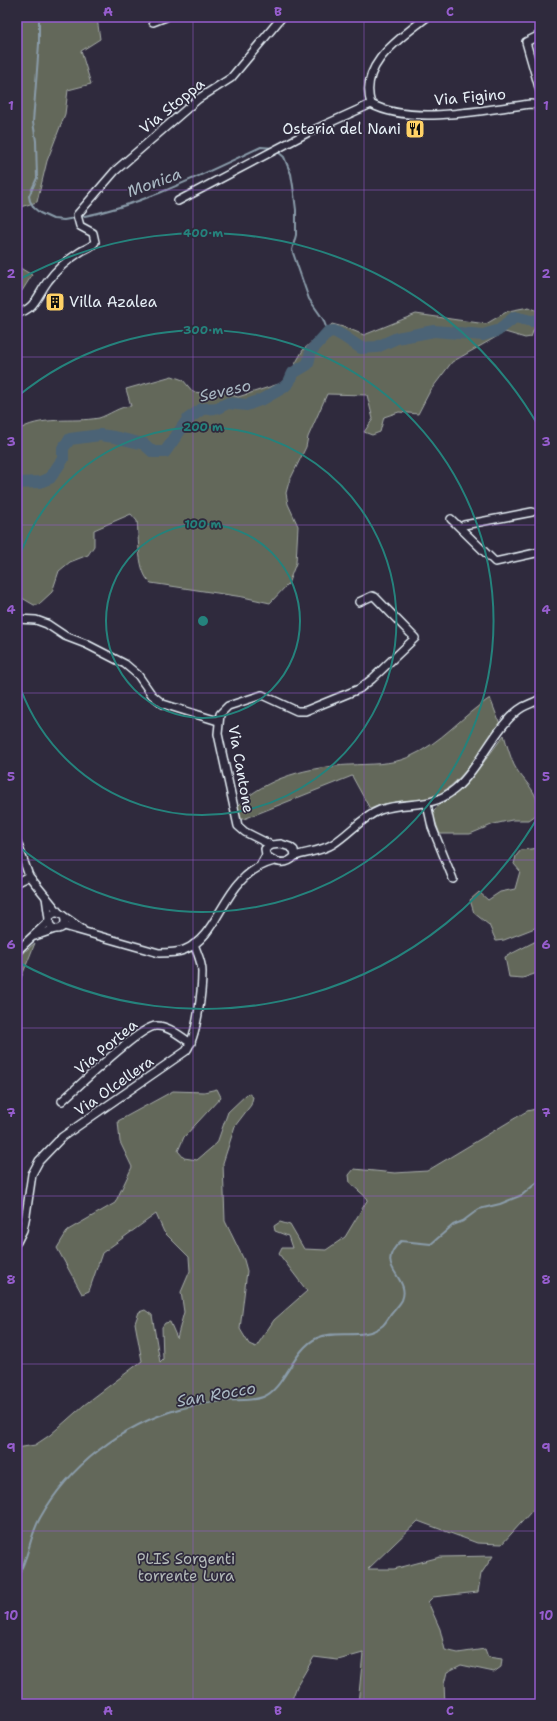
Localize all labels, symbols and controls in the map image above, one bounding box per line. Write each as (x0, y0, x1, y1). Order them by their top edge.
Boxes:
text: A (103, 3, 113, 20)
text: B (274, 3, 282, 20)
text: C (446, 3, 454, 20)
street label: Via Stoppa (135, 73, 209, 138)
street label: Via Figino (433, 84, 507, 110)
text: 1 (8, 97, 14, 114)
text: 1 (543, 97, 549, 114)
restaurant icon: Osteria del Nani (404, 118, 426, 140)
place label: Osteria del Nani (283, 119, 401, 139)
water label: Monica (124, 163, 184, 202)
text: 400 m (183, 225, 223, 241)
text: 2 (6, 265, 16, 282)
text: 2 (541, 265, 551, 282)
building icon: Villa Azalea (44, 291, 66, 313)
place label: Villa Azalea (69, 292, 158, 312)
text: 300 m (183, 322, 223, 338)
water label: Seveso (197, 374, 253, 407)
text: 200 m (183, 419, 223, 435)
text: 3 (6, 433, 16, 450)
text: 3 (541, 433, 551, 450)
text: 100 m (185, 516, 222, 532)
text: 4 (6, 601, 16, 618)
text: 4 (541, 601, 551, 618)
centre of rings (196, 614, 210, 628)
street label: Via Cantone (223, 724, 259, 814)
text: 5 (7, 768, 15, 785)
text: 5 (542, 768, 550, 785)
text: 6 (6, 936, 16, 953)
text: 6 (541, 936, 551, 953)
street label: Via Portea (70, 1014, 142, 1079)
street label: Via Olcellera (71, 1051, 158, 1121)
text: 7 (6, 1104, 16, 1121)
text: 7 (541, 1104, 551, 1121)
text: 8 (6, 1271, 16, 1288)
text: 8 (541, 1271, 551, 1288)
water label: San Rocco (175, 1377, 258, 1412)
text: 9 (6, 1439, 16, 1456)
text: 9 (541, 1439, 551, 1456)
park label: PLIS Sorgenti torrente Lura (137, 1549, 235, 1586)
text: 10 (4, 1607, 18, 1624)
text: 10 (539, 1607, 553, 1624)
text: A (103, 1702, 113, 1719)
text: B (274, 1702, 282, 1719)
text: C (446, 1702, 454, 1719)

